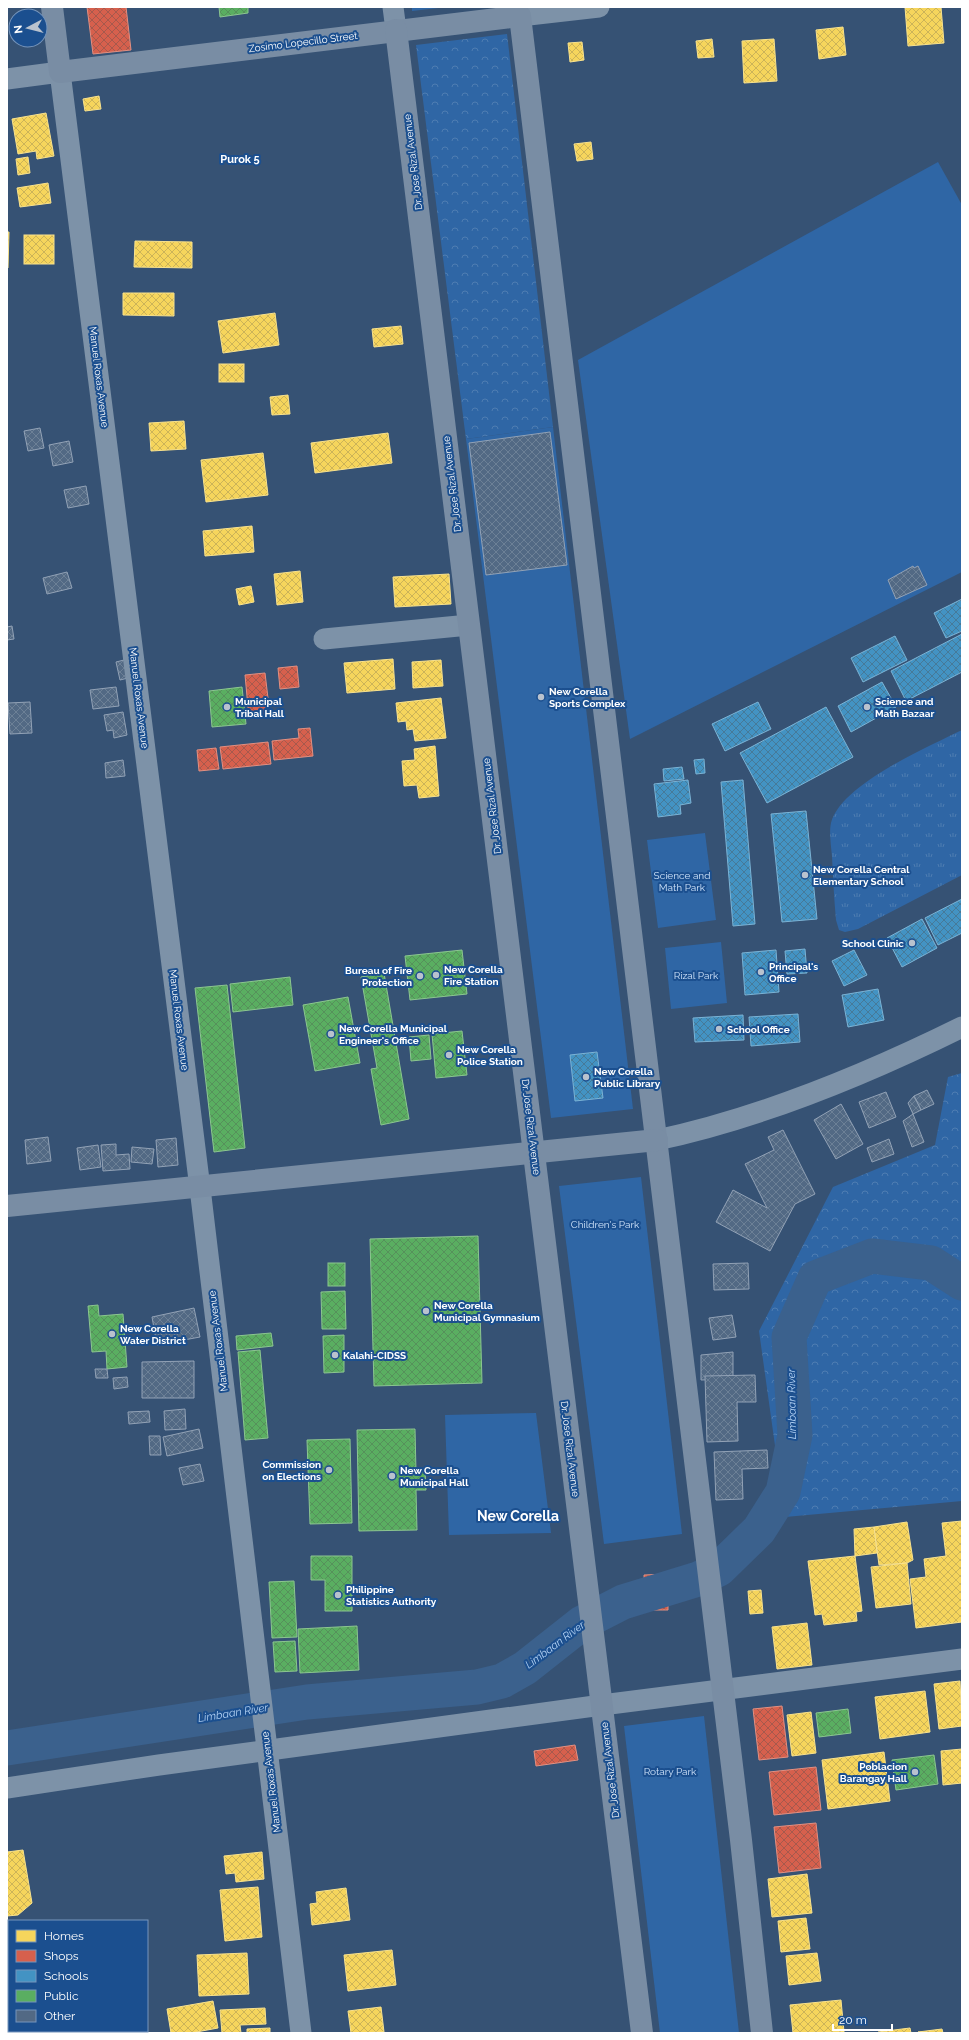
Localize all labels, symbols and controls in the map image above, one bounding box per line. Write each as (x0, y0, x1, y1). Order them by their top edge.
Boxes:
north arrow (8, 8, 48, 48)
text: N (12, 24, 26, 34)
street label: Zosimo Lopecillo Street (248, 30, 359, 54)
street label: Dr. Jose Rizal Avenue (402, 113, 424, 211)
district label: Purok 5 (220, 153, 260, 166)
street label: Manuel Roxas Avenue (87, 326, 111, 428)
street label: Dr. Jose Rizal Avenue (441, 435, 463, 533)
street label: Manuel Roxas Avenue (127, 647, 151, 749)
place label: New Corella Sports Complex (549, 686, 626, 709)
marker: New Corella Sports Complex (536, 692, 546, 702)
place label: Municipal Tribal Hall (235, 696, 285, 719)
place label: Science and Math Bazaar (875, 696, 935, 719)
marker: Municipal Tribal Hall (222, 702, 232, 712)
marker: Science and Math Bazaar (862, 702, 872, 712)
street label: Dr. Jose Rizal Avenue (481, 757, 503, 855)
place label: New Corella Central Elementary School (813, 864, 910, 887)
park label: Science and Math Park (654, 870, 710, 893)
marker: New Corella Central Elementary School (800, 870, 810, 880)
place label: School Clinic (842, 938, 904, 949)
marker: School Clinic (907, 938, 917, 948)
place label: Principal's Office (769, 961, 818, 984)
place label: New Corella Fire Station (444, 964, 503, 987)
place label: Bureau of Fire Protection (345, 965, 412, 988)
marker: Principal's Office (756, 967, 766, 977)
street label: Manuel Roxas Avenue (167, 969, 191, 1071)
marker: New Corella Fire Station (431, 970, 441, 980)
park label: Rizal Park (674, 970, 719, 981)
marker: Bureau of Fire Protection (415, 971, 425, 981)
place label: New Corella Municipal Engineer's Office (339, 1023, 448, 1046)
marker: School Office (714, 1024, 724, 1034)
place label: School Office (727, 1024, 790, 1035)
marker: New Corella Municipal Engineer's Office (326, 1029, 336, 1039)
place label: New Corella Police Station (457, 1044, 523, 1067)
marker: New Corella Police Station (444, 1050, 454, 1060)
place label: New Corella Public Library (594, 1066, 661, 1089)
marker: New Corella Public Library (581, 1072, 591, 1082)
street label: Dr. Jose Rizal Avenue (520, 1078, 542, 1176)
park label: Children's Park (571, 1219, 640, 1230)
street label: Manuel Roxas Avenue (206, 1290, 230, 1392)
place label: New Corella Municipal Gymnasium (434, 1300, 540, 1323)
marker: New Corella Municipal Gymnasium (421, 1306, 431, 1316)
place label: New Corella Water District (120, 1323, 186, 1346)
marker: New Corella Water District (107, 1329, 117, 1339)
marker: Kalahi-CIDSS (330, 1350, 340, 1360)
place label: Kalahi-CIDSS (343, 1350, 406, 1361)
water label: Limbaan River (785, 1367, 799, 1440)
street label: Dr. Jose Rizal Avenue (559, 1400, 581, 1498)
place label: Commission on Elections (262, 1459, 321, 1482)
marker: Commission on Elections (324, 1465, 334, 1475)
place label: New Corella Municipal Hall (400, 1465, 469, 1488)
marker: New Corella Municipal Hall (387, 1471, 397, 1481)
district label: New Corella (477, 1508, 559, 1524)
place label: Philippine Statistics Authority (346, 1584, 437, 1607)
marker: Philippine Statistics Authority (333, 1590, 343, 1600)
water label: Limbaan River (523, 1618, 588, 1672)
water label: Limbaan River (197, 1701, 270, 1725)
street label: Dr. Jose Rizal Avenue (599, 1721, 621, 1819)
street label: Manuel Roxas Avenue (259, 1731, 283, 1833)
place label: Poblacion Barangay Hall (840, 1761, 908, 1784)
park label: Rotary Park (644, 1766, 697, 1777)
marker: Poblacion Barangay Hall (910, 1767, 920, 1777)
legend (8, 1920, 148, 2032)
text: Homes (44, 1929, 84, 1943)
text: Shops (44, 1949, 79, 1963)
text: Schools (44, 1969, 88, 1983)
text: Public (44, 1989, 79, 2003)
scale bar (833, 2006, 892, 2032)
text: Other (44, 2009, 76, 2023)
text: 20 m (839, 2013, 867, 2027)

